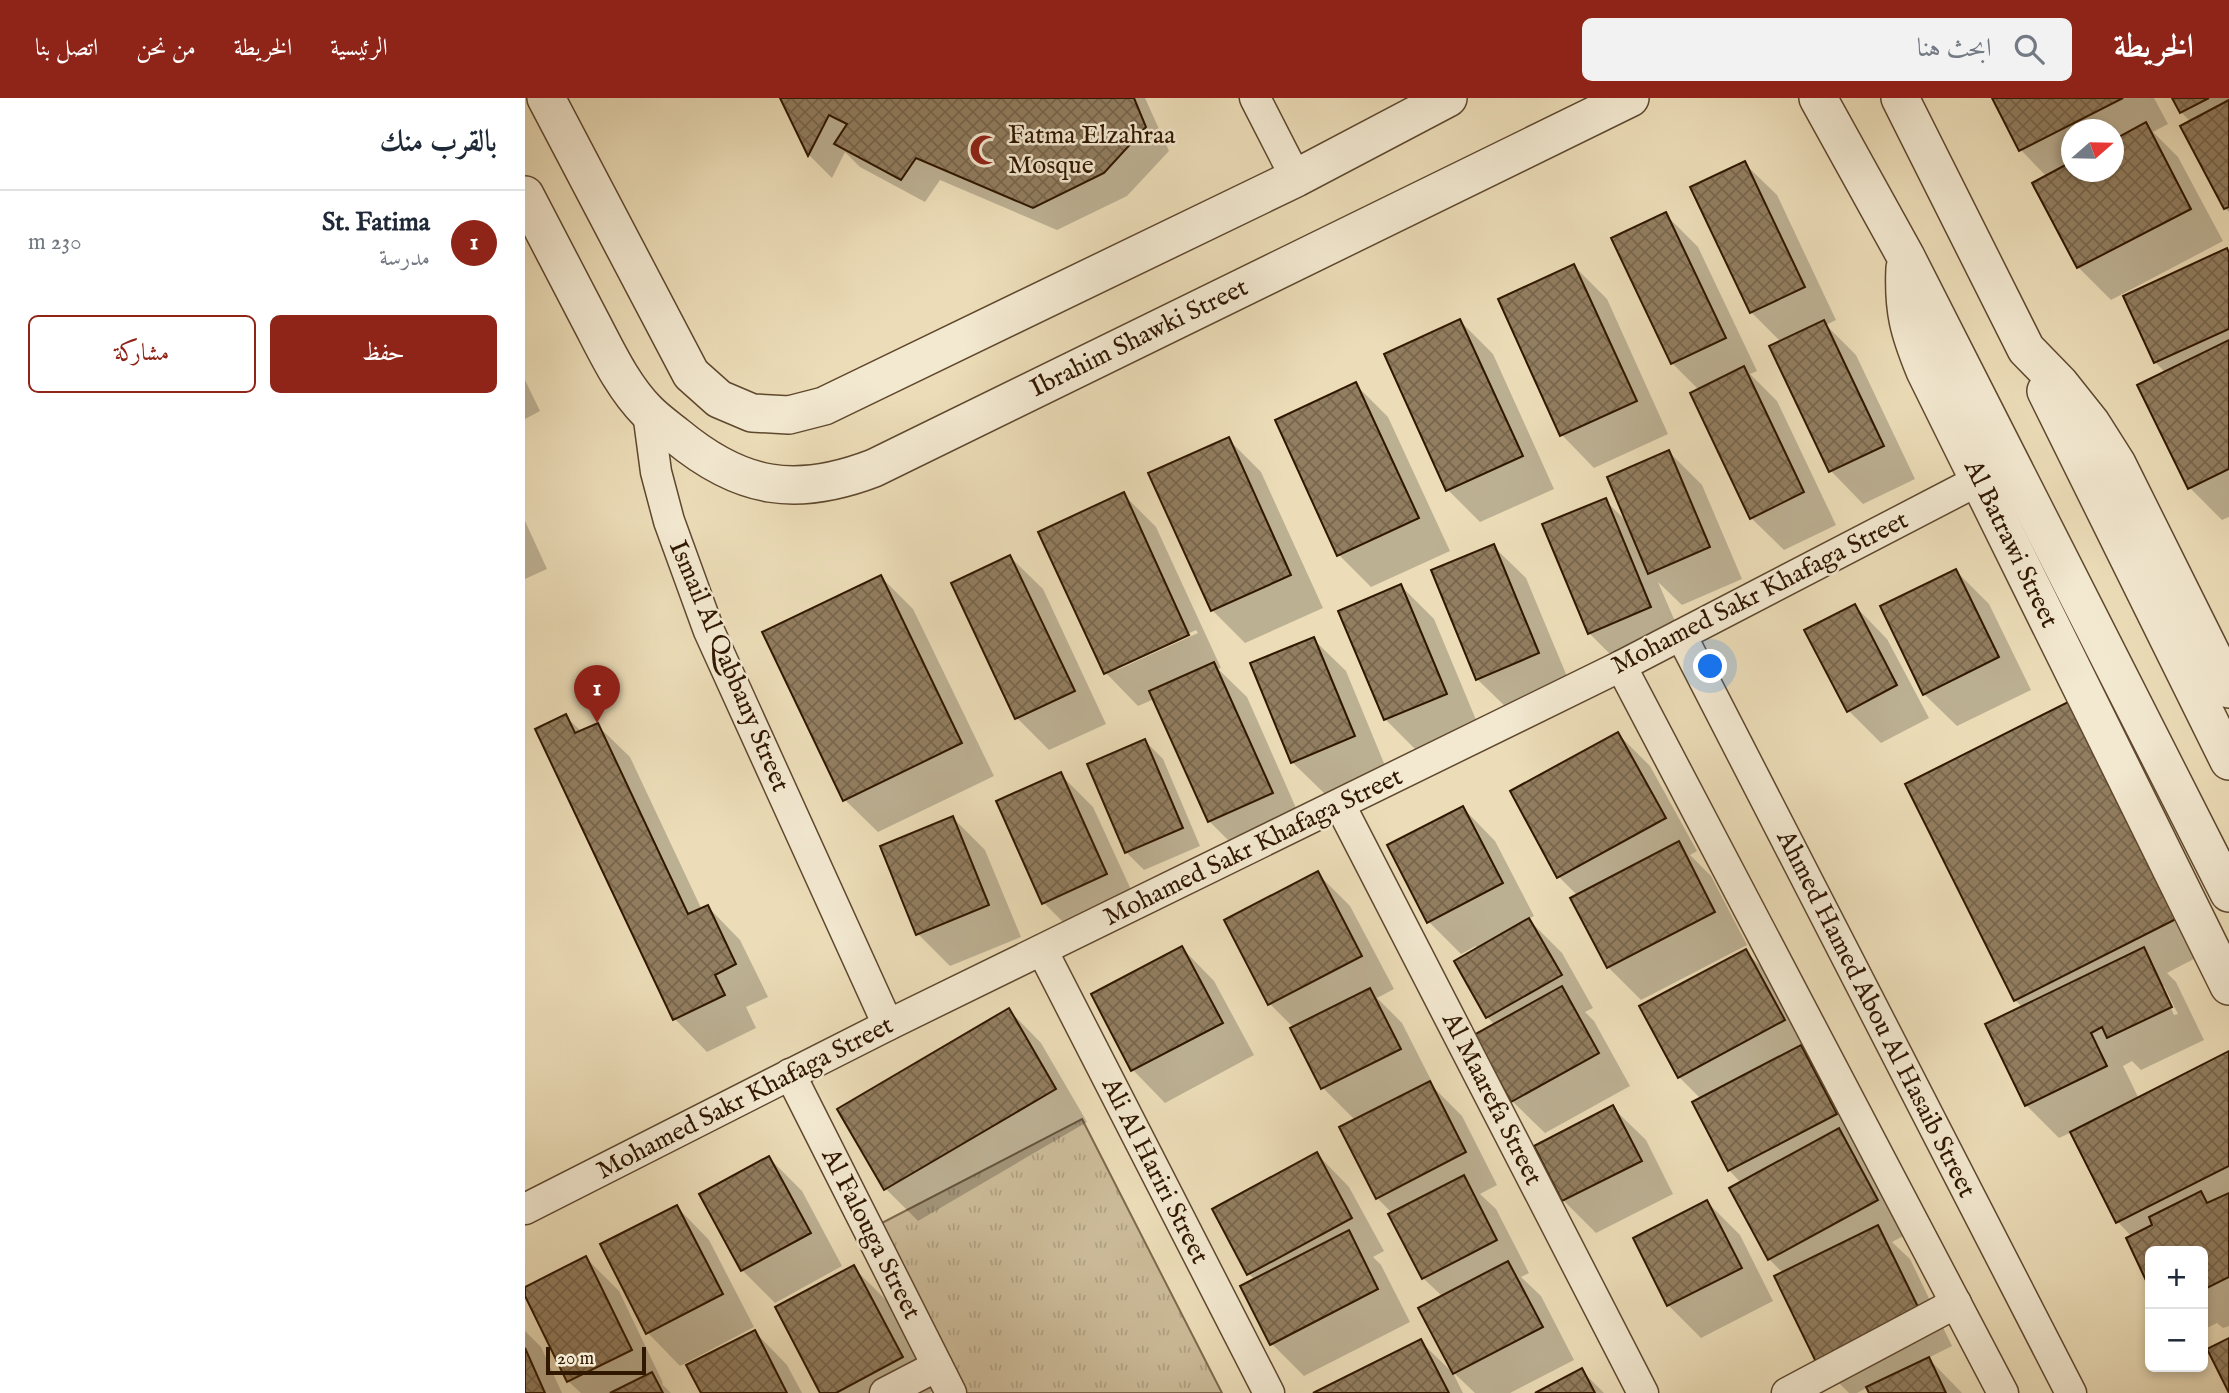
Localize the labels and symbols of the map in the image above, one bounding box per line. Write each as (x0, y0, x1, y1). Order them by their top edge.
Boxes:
place label: Fatma Elzahraa Mosque (1008, 119, 1176, 182)
north arrow (2061, 119, 2124, 182)
mosque icon: Fatma Elzahraa Mosque (968, 133, 1002, 167)
street label: Ibrahim Shawki Street (1025, 271, 1253, 405)
street label: Al Batrawi Street (1956, 454, 2066, 633)
street label: Mohamed Sakr Khafaga Street (1606, 504, 1914, 682)
street label: Ismail Al Qabbany Street (661, 535, 797, 797)
your location (1693, 649, 1727, 683)
pin: 1 (574, 665, 620, 723)
street label: Mohamed Sakr Khafaga Street (1098, 760, 1408, 934)
street label: Ahmed Hamed Abou Al Hasaib Street (1768, 824, 1983, 1203)
street label: Al Maarefa Street (1434, 1006, 1550, 1191)
street label: Mohamed Sakr Khafaga Street (591, 1009, 899, 1187)
street label: Ali Al Hariri Street (1093, 1071, 1216, 1270)
street label: Al Falouga Street (813, 1142, 928, 1325)
scale bar (546, 1344, 646, 1376)

